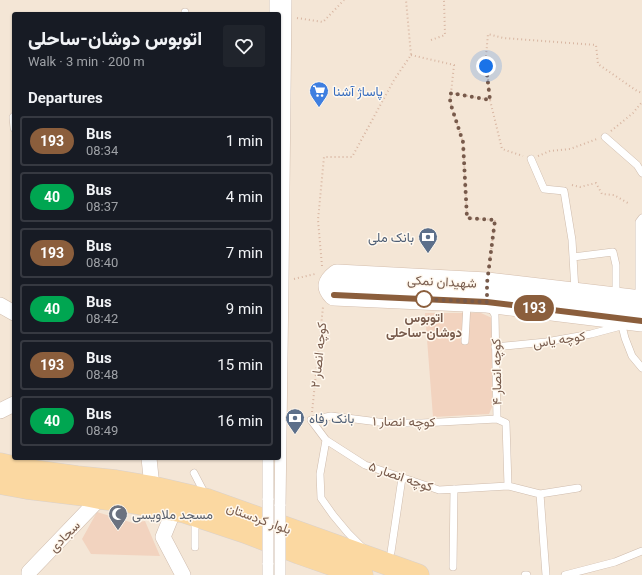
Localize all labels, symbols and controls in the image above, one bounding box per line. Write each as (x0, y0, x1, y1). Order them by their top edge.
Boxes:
button: heart (223, 25, 265, 67)
text: اتوبوس دوشان-ساحلی (28, 27, 202, 50)
text: Walk · 3 min · 200 m (28, 54, 145, 69)
your location (476, 56, 496, 76)
supermarket icon: پاساژ آشنا (308, 80, 330, 108)
place label: پاساژ آشنا (333, 84, 383, 101)
text: Departures (28, 89, 103, 107)
text: Bus (86, 125, 112, 143)
text: 1 min (226, 132, 263, 150)
text: 193 (40, 133, 64, 149)
text: 08:34 (86, 143, 118, 158)
text: Bus (86, 181, 112, 199)
text: 4 min (226, 188, 263, 206)
text: 40 (44, 189, 60, 205)
text: 08:37 (86, 199, 118, 214)
bank icon: بانک ملی (417, 226, 439, 254)
place label: بانک ملی (368, 230, 414, 246)
text: Bus (86, 237, 112, 255)
text: 7 min (226, 244, 263, 262)
text: 193 (40, 245, 64, 261)
text: 08:40 (86, 255, 118, 270)
street label: شهیدان نمکی (407, 272, 477, 292)
marker: اتوبوس دوشان-ساحلی (415, 290, 433, 308)
text: Bus (86, 293, 112, 311)
line badge: 193 (511, 295, 557, 321)
text: 9 min (226, 300, 263, 318)
text: 193 (522, 300, 546, 316)
text: 40 (44, 301, 60, 317)
place label: اتوبوس دوشان-ساحلی (386, 310, 462, 341)
text: 08:42 (86, 311, 118, 326)
street label: کوچه انصار ۲ (308, 321, 331, 389)
street label: کوچه یاس (532, 328, 587, 353)
street label: کوچه انصار ۴ (488, 338, 507, 405)
text: Bus (86, 349, 112, 367)
text: 15 min (217, 356, 263, 374)
text: 193 (40, 357, 64, 373)
text: 08:48 (86, 367, 118, 382)
text: Bus (86, 405, 112, 423)
bank icon: بانک رفاه (284, 407, 306, 435)
place label: بانک رفاه (309, 411, 355, 427)
text: 16 min (217, 412, 263, 430)
text: 40 (44, 413, 60, 429)
street label: کوچه انصار ۱ (372, 413, 436, 432)
text: 08:49 (86, 423, 118, 438)
street label: کوچه انصار ۵ (366, 458, 435, 496)
street label: بلوار کردستان (224, 500, 293, 538)
mosque icon: مسجد ملاویسی (107, 503, 129, 531)
place label: مسجد ملاویسی (132, 507, 213, 523)
street label: سجادی (46, 517, 84, 556)

